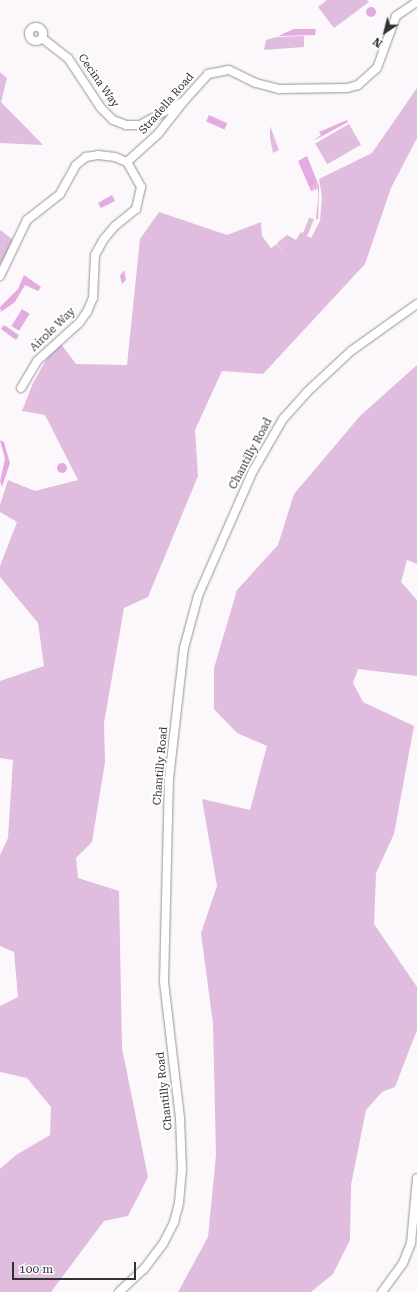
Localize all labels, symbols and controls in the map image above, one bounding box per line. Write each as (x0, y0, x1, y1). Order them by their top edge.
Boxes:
north arrow (365, 12, 405, 52)
text: N (371, 34, 385, 50)
street label: Cecina Way (75, 52, 121, 110)
street label: Stradella Road (137, 71, 197, 137)
street label: Airole Way (28, 305, 78, 355)
street label: Chantilly Road (227, 416, 275, 492)
street label: Chantilly Road (151, 726, 171, 806)
street label: Chantilly Road (154, 1051, 176, 1131)
scale bar (14, 1254, 138, 1280)
text: 100 m (19, 1262, 53, 1276)

